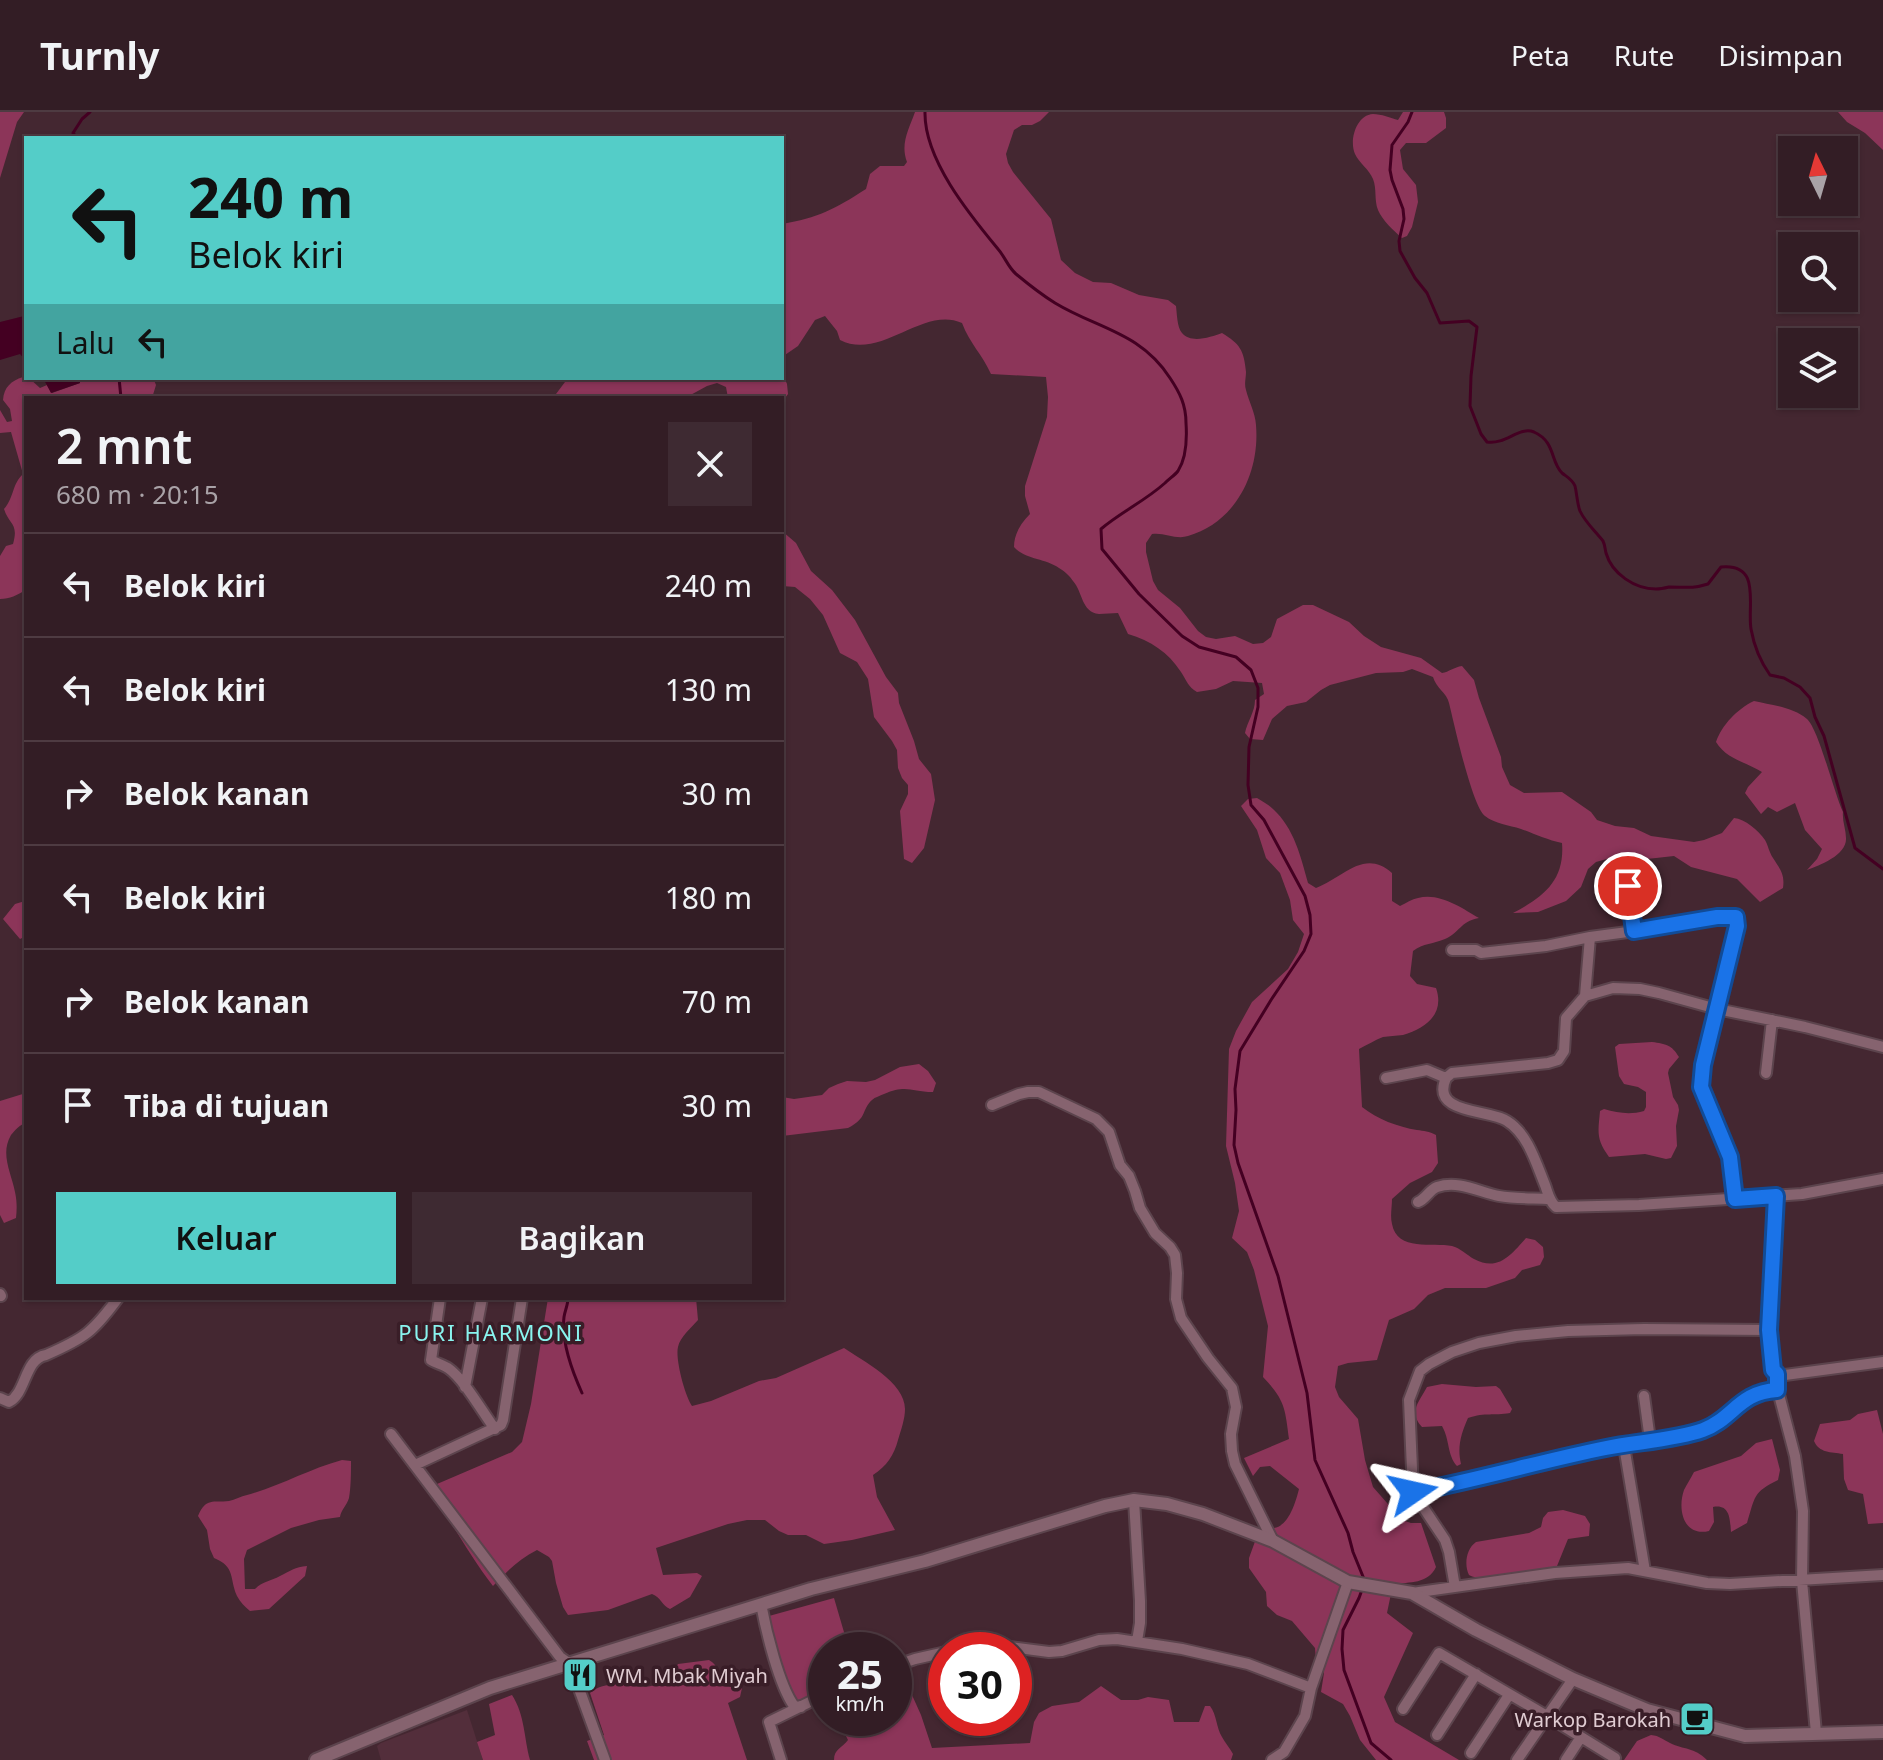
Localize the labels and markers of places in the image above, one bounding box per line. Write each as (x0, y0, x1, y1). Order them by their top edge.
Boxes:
pin (1594, 852, 1662, 920)
restaurant icon: WM. Mbak Miyah (561, 1656, 599, 1694)
place label: WM. Mbak Miyah (606, 1662, 768, 1689)
cafe icon: Warkop Barokah (1678, 1700, 1716, 1738)
place label: Warkop Barokah (1515, 1706, 1671, 1733)

